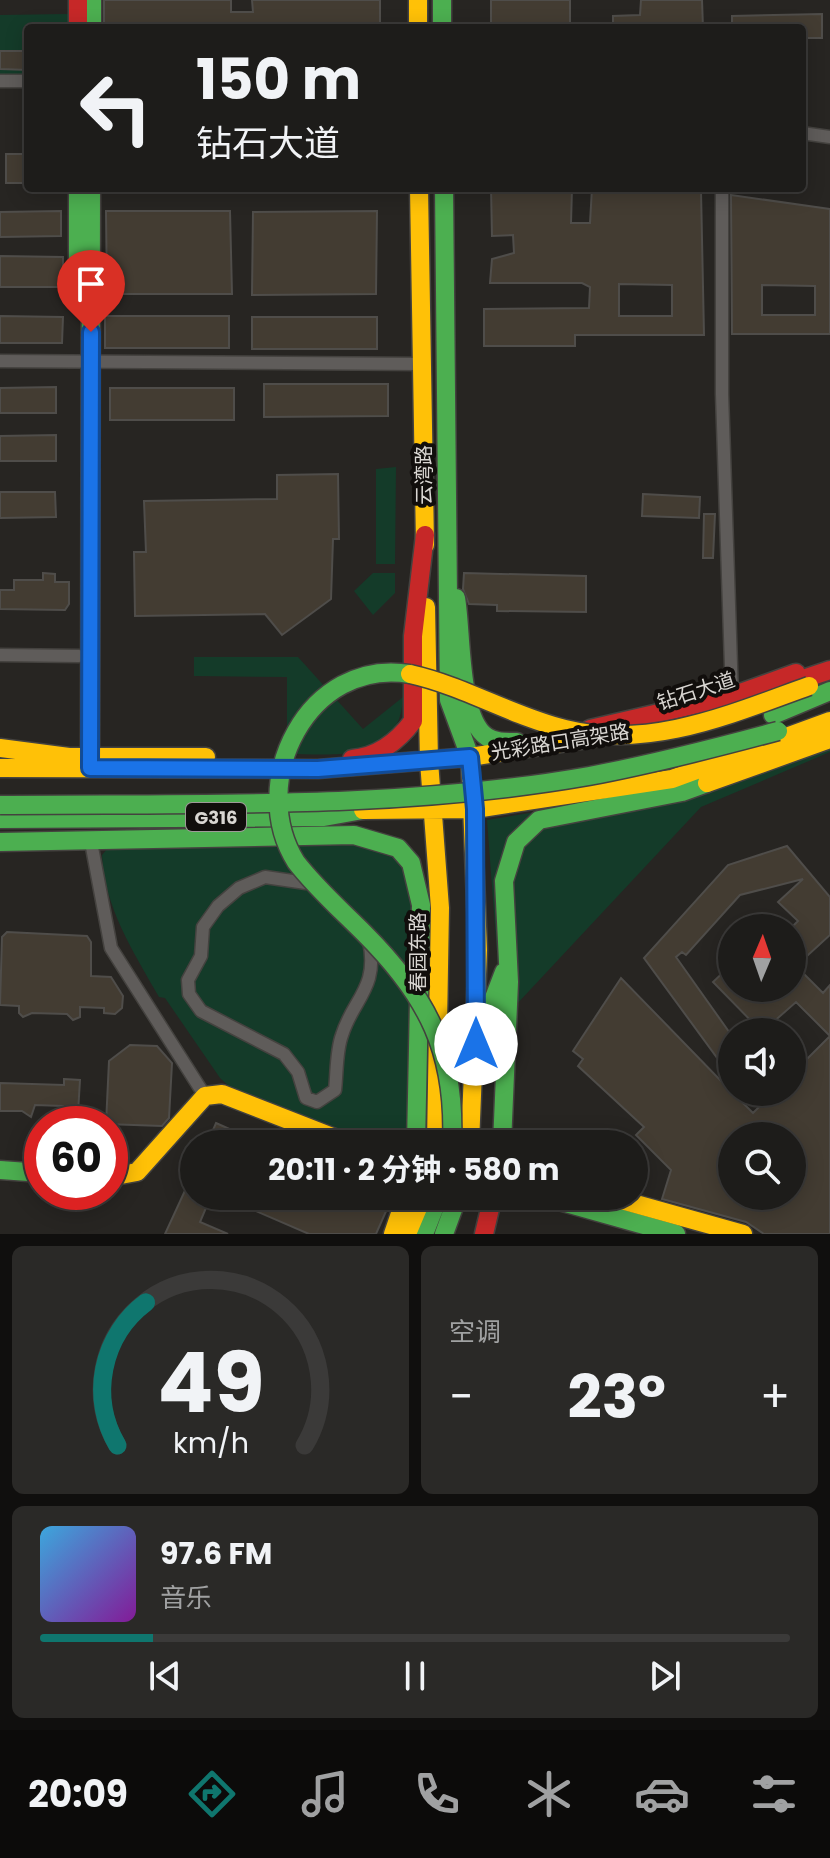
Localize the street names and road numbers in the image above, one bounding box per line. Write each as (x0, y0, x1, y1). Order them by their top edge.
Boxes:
street label: 云湾路 (410, 445, 438, 505)
street label: 钻石大道 (654, 665, 738, 717)
street label: 光彩路口高架路 (489, 717, 631, 767)
road number: G316 (186, 803, 246, 831)
street label: 春园东路 (404, 912, 432, 992)

